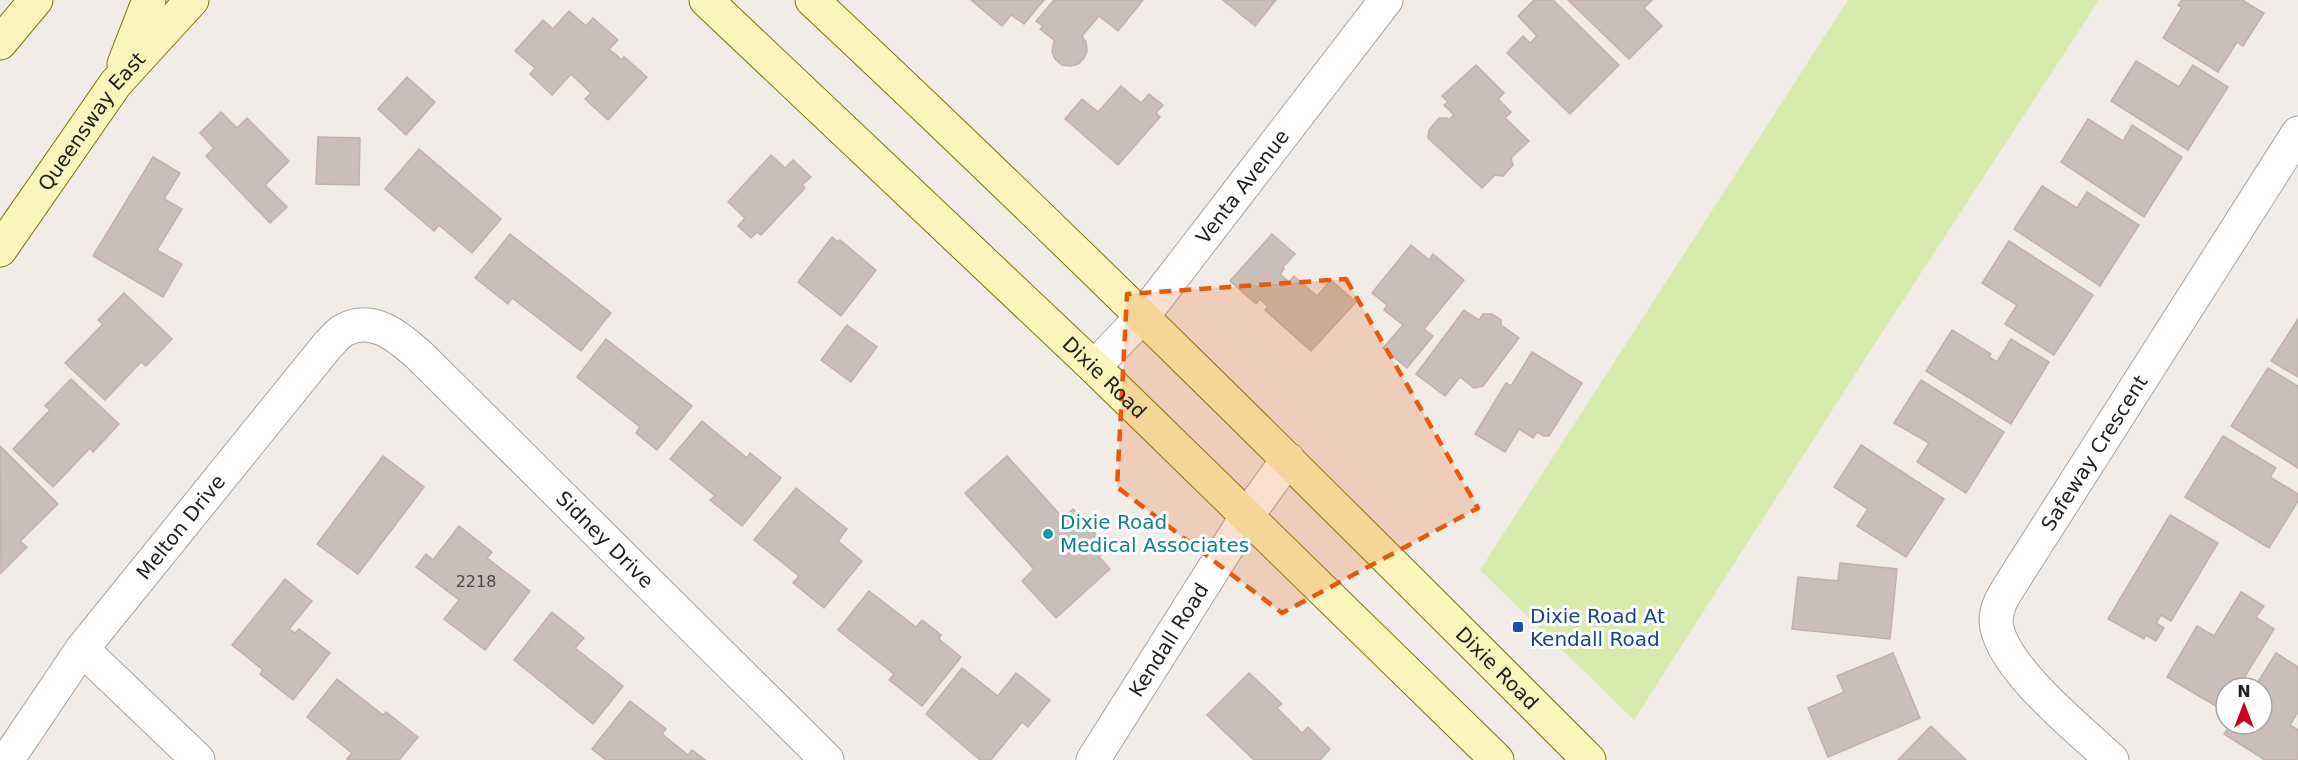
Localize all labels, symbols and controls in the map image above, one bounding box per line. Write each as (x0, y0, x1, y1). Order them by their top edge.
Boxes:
street label: Queensway East (33, 47, 150, 195)
street label: Venta Avenue (1191, 125, 1294, 249)
street label: Dixie Road (1058, 332, 1151, 423)
street label: Safeway Crescent (2036, 371, 2153, 535)
street label: Melton Drive (131, 470, 230, 584)
street label: Sidney Drive (551, 486, 659, 593)
place label: Dixie Road Medical Associates (1060, 510, 1249, 557)
marker: Dixie Road Medical Associates (1041, 527, 1055, 541)
house number: 2218 (456, 572, 496, 591)
street label: Kendall Road (1124, 579, 1214, 701)
place label: Dixie Road At Kendall Road (1530, 604, 1665, 651)
marker: Dixie Road At Kendall Road (1511, 620, 1525, 634)
street label: Dixie Road (1451, 622, 1544, 715)
north arrow (2214, 676, 2274, 736)
text: N (2237, 682, 2251, 701)

